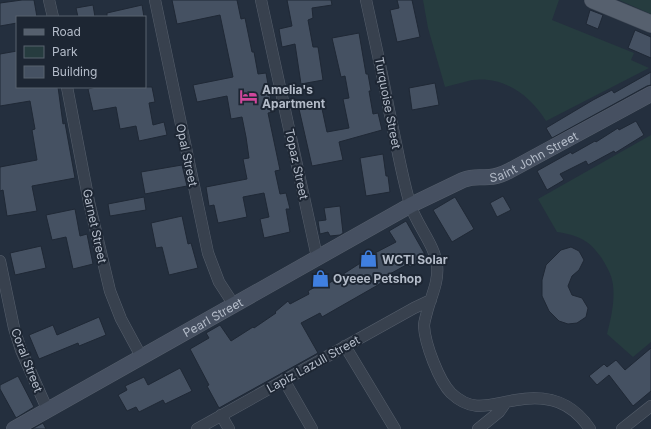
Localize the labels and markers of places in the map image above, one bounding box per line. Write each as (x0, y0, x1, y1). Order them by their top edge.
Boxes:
place label: Amelia's Apartment (262, 82, 326, 111)
hotel icon: Amelia's Apartment (239, 86, 259, 106)
shop icon: WCTI Solar (359, 249, 379, 269)
place label: WCTI Solar (382, 252, 448, 267)
shop icon: Oyeee Petshop (310, 268, 330, 288)
place label: Oyeee Petshop (333, 271, 422, 286)

